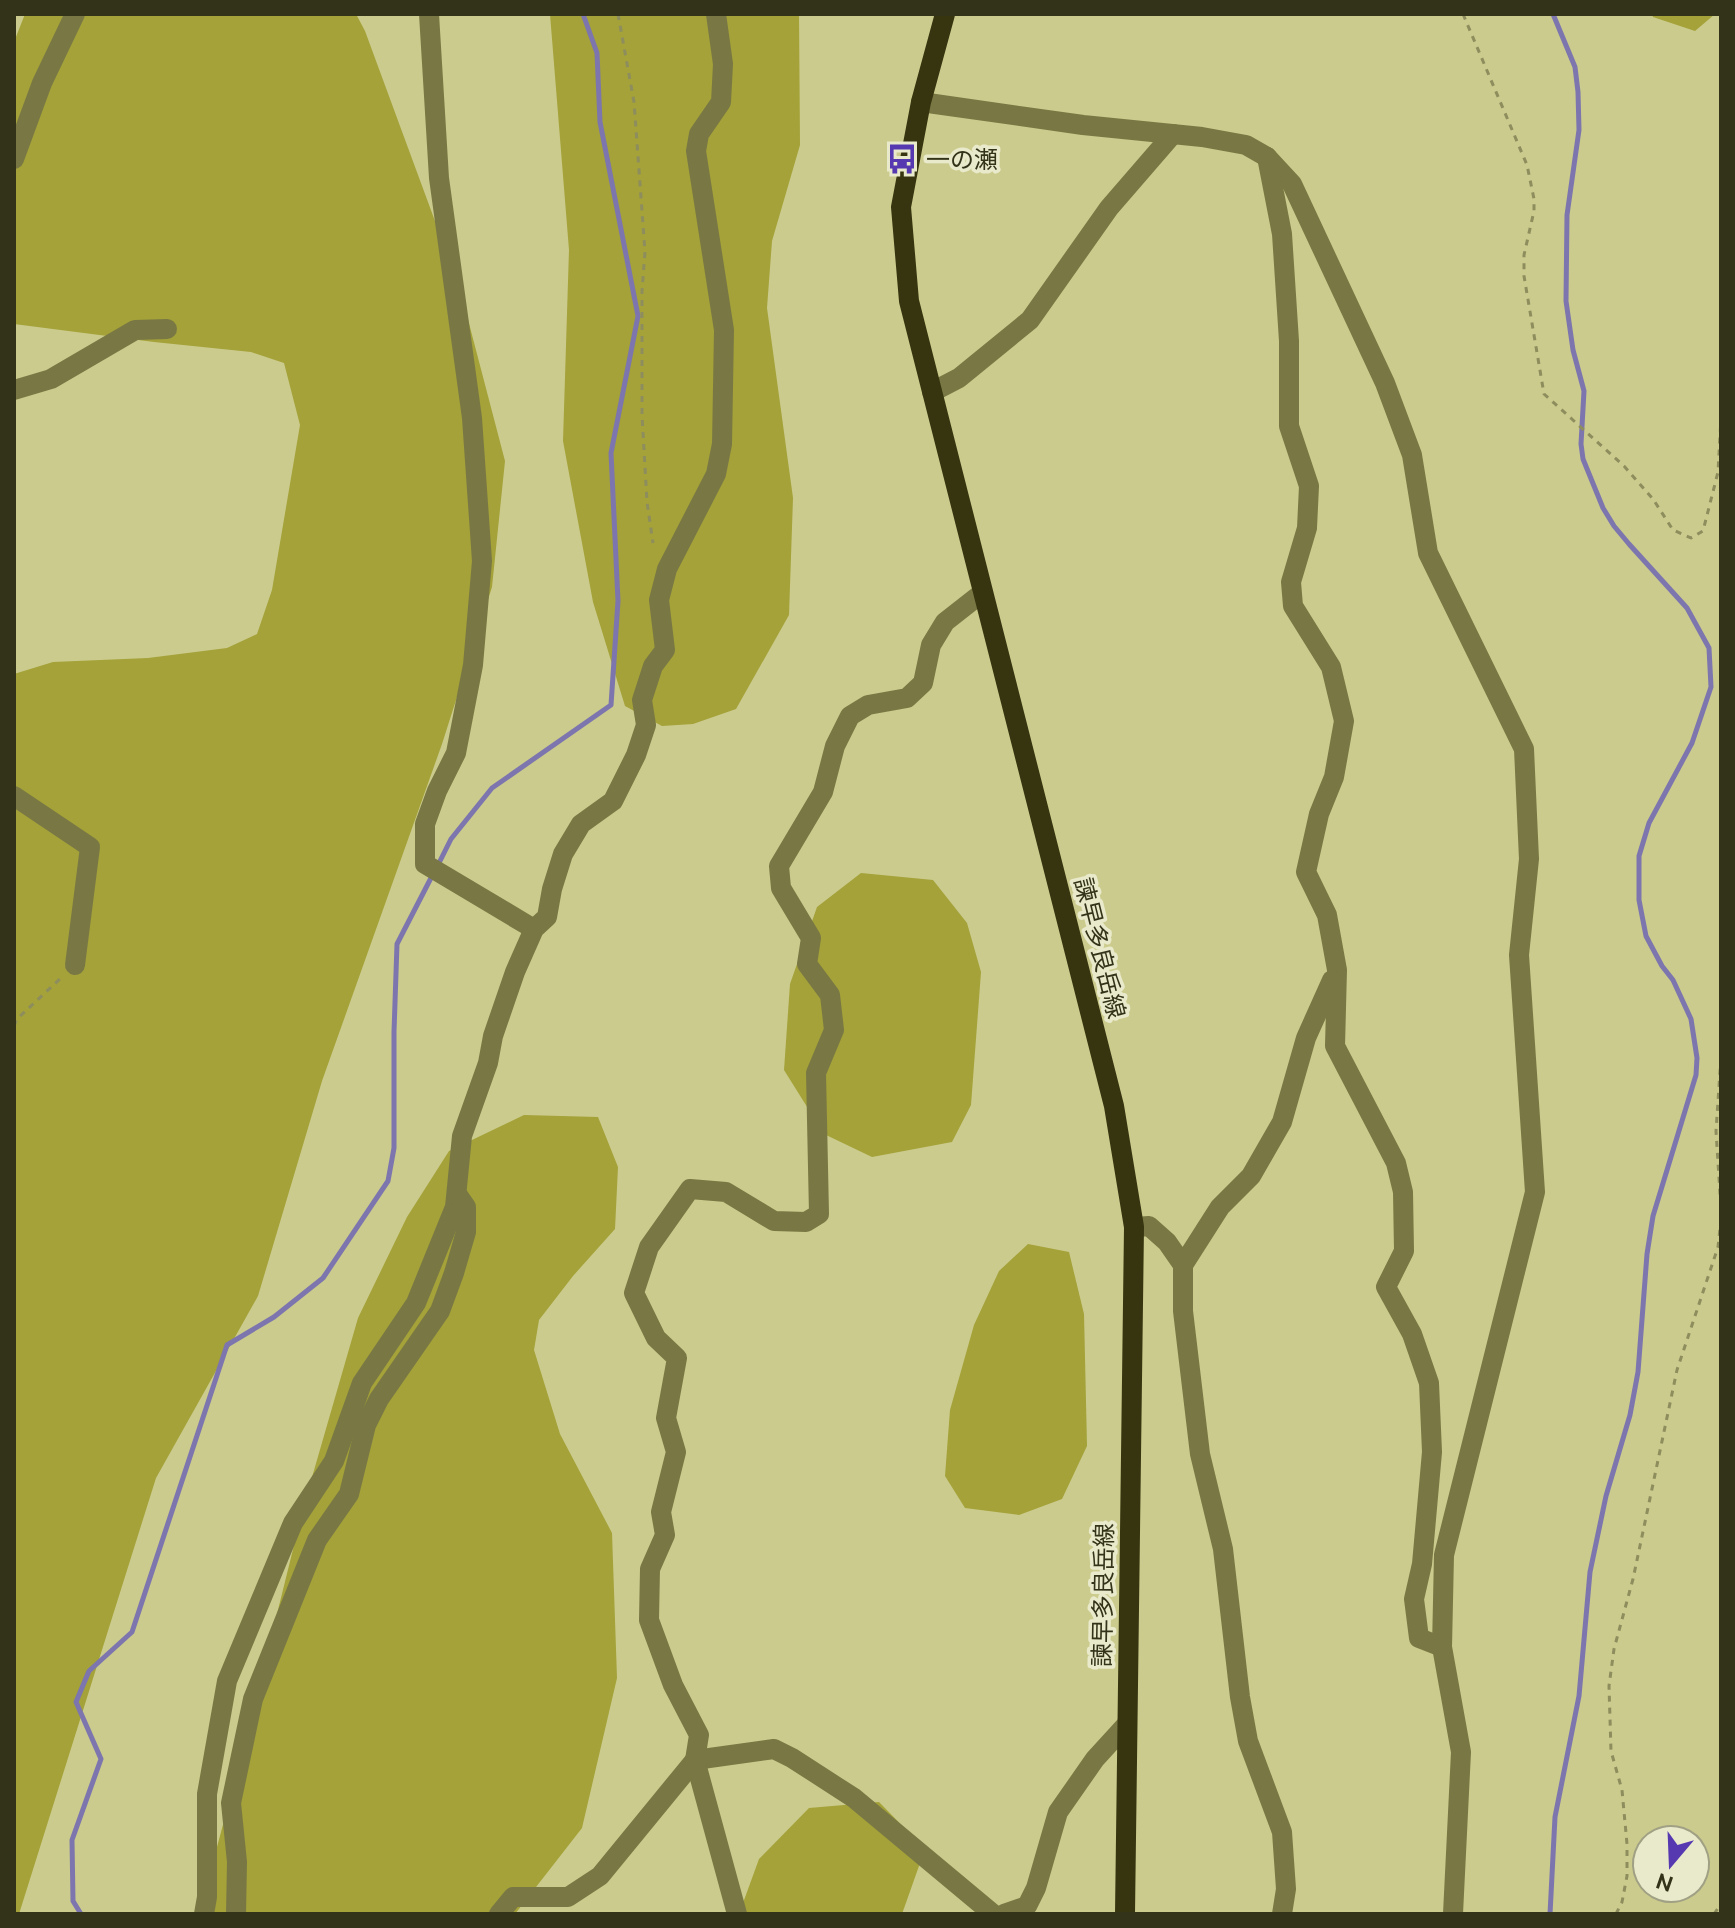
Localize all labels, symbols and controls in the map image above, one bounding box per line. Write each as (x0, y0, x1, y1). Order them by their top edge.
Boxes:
bus stop icon: 一の瀬 (885, 142, 919, 176)
place label: 一の瀬 (926, 146, 998, 173)
street label: 諫早多良岳線 (1069, 875, 1131, 1021)
street label: 諫早多良岳線 (1088, 1523, 1118, 1667)
north arrow (1631, 1824, 1711, 1904)
text: N (1652, 1869, 1676, 1898)

